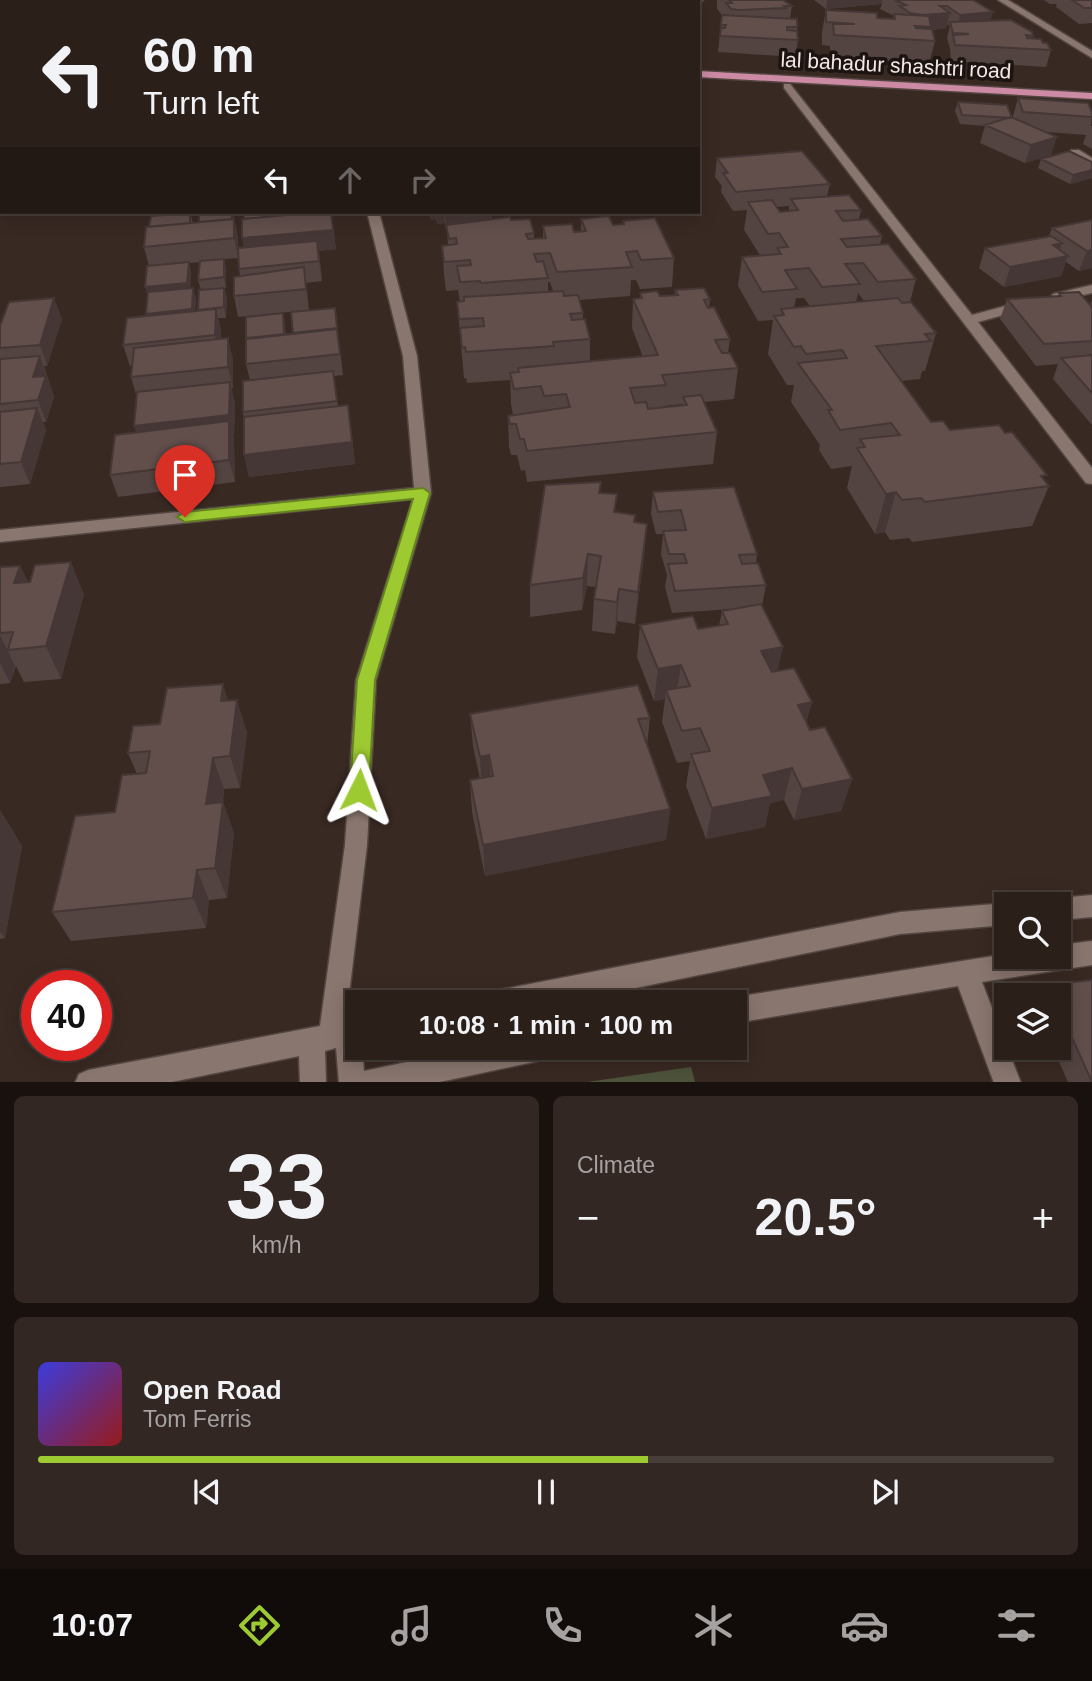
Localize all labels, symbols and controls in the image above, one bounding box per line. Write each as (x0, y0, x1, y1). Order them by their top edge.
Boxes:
icon: left (28, 28, 119, 119)
text: 60 m (143, 28, 255, 82)
street label: lal bahadur shashtri road (780, 47, 1012, 83)
text: Turn left (143, 85, 259, 121)
icon: left (258, 161, 296, 199)
icon: ahead (331, 161, 369, 199)
icon: right (404, 161, 442, 199)
pin (155, 445, 215, 517)
icon: arrive (166, 456, 204, 494)
position arrow (322, 753, 396, 827)
map controls (994, 892, 1071, 1060)
button: search (994, 892, 1071, 969)
speed limit sign: 40 (21, 970, 112, 1061)
button: layers (994, 983, 1071, 1060)
text: 10:08 · 1 min · 100 m (419, 1010, 673, 1040)
text: 33 (226, 1136, 327, 1237)
text: Climate (577, 1152, 655, 1178)
text: 20.5° (754, 1188, 877, 1246)
text: − (577, 1197, 599, 1239)
text: + (1032, 1197, 1054, 1239)
text: km/h (252, 1232, 301, 1258)
text: Open Road (143, 1375, 282, 1405)
text: Tom Ferris (143, 1406, 252, 1432)
icon: previous (188, 1473, 226, 1511)
icon: pause (527, 1473, 565, 1511)
icon: next (866, 1473, 904, 1511)
icon: directions (235, 1601, 284, 1650)
icon: music (387, 1601, 436, 1650)
icon: phone (538, 1601, 587, 1650)
icon: climate (689, 1601, 738, 1650)
icon: car (840, 1601, 889, 1650)
icon: filters (992, 1601, 1041, 1650)
text: 10:07 (51, 1607, 133, 1643)

